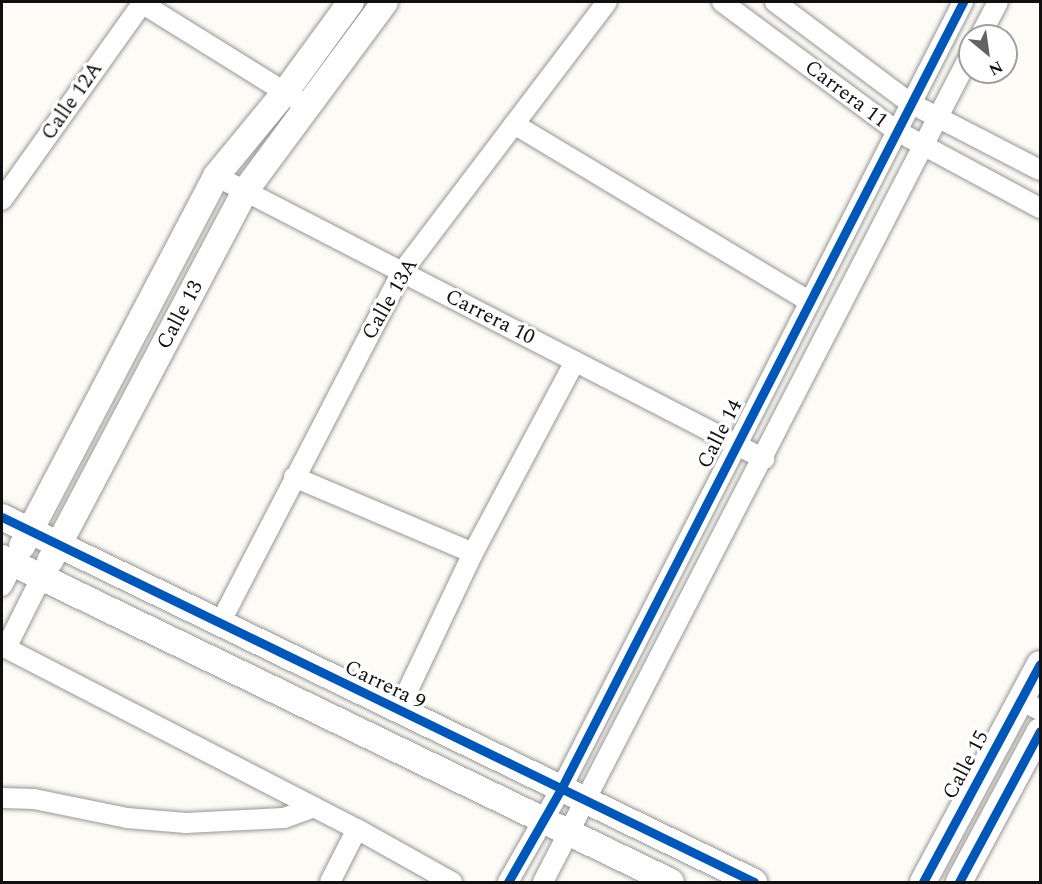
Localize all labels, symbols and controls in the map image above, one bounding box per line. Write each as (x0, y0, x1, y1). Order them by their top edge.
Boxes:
north arrow (958, 24, 1018, 84)
text: N (984, 54, 1007, 82)
street label: Carrera 11 (800, 55, 892, 133)
street label: Calle 12A (36, 57, 108, 145)
street label: Calle 13A (357, 254, 423, 344)
street label: Calle 13 (151, 276, 209, 354)
street label: Carrera 10 (441, 284, 539, 350)
street label: Calle 14 (692, 395, 748, 473)
street label: Carrera 9 (340, 655, 430, 715)
street label: Calle 15 (937, 726, 995, 804)

